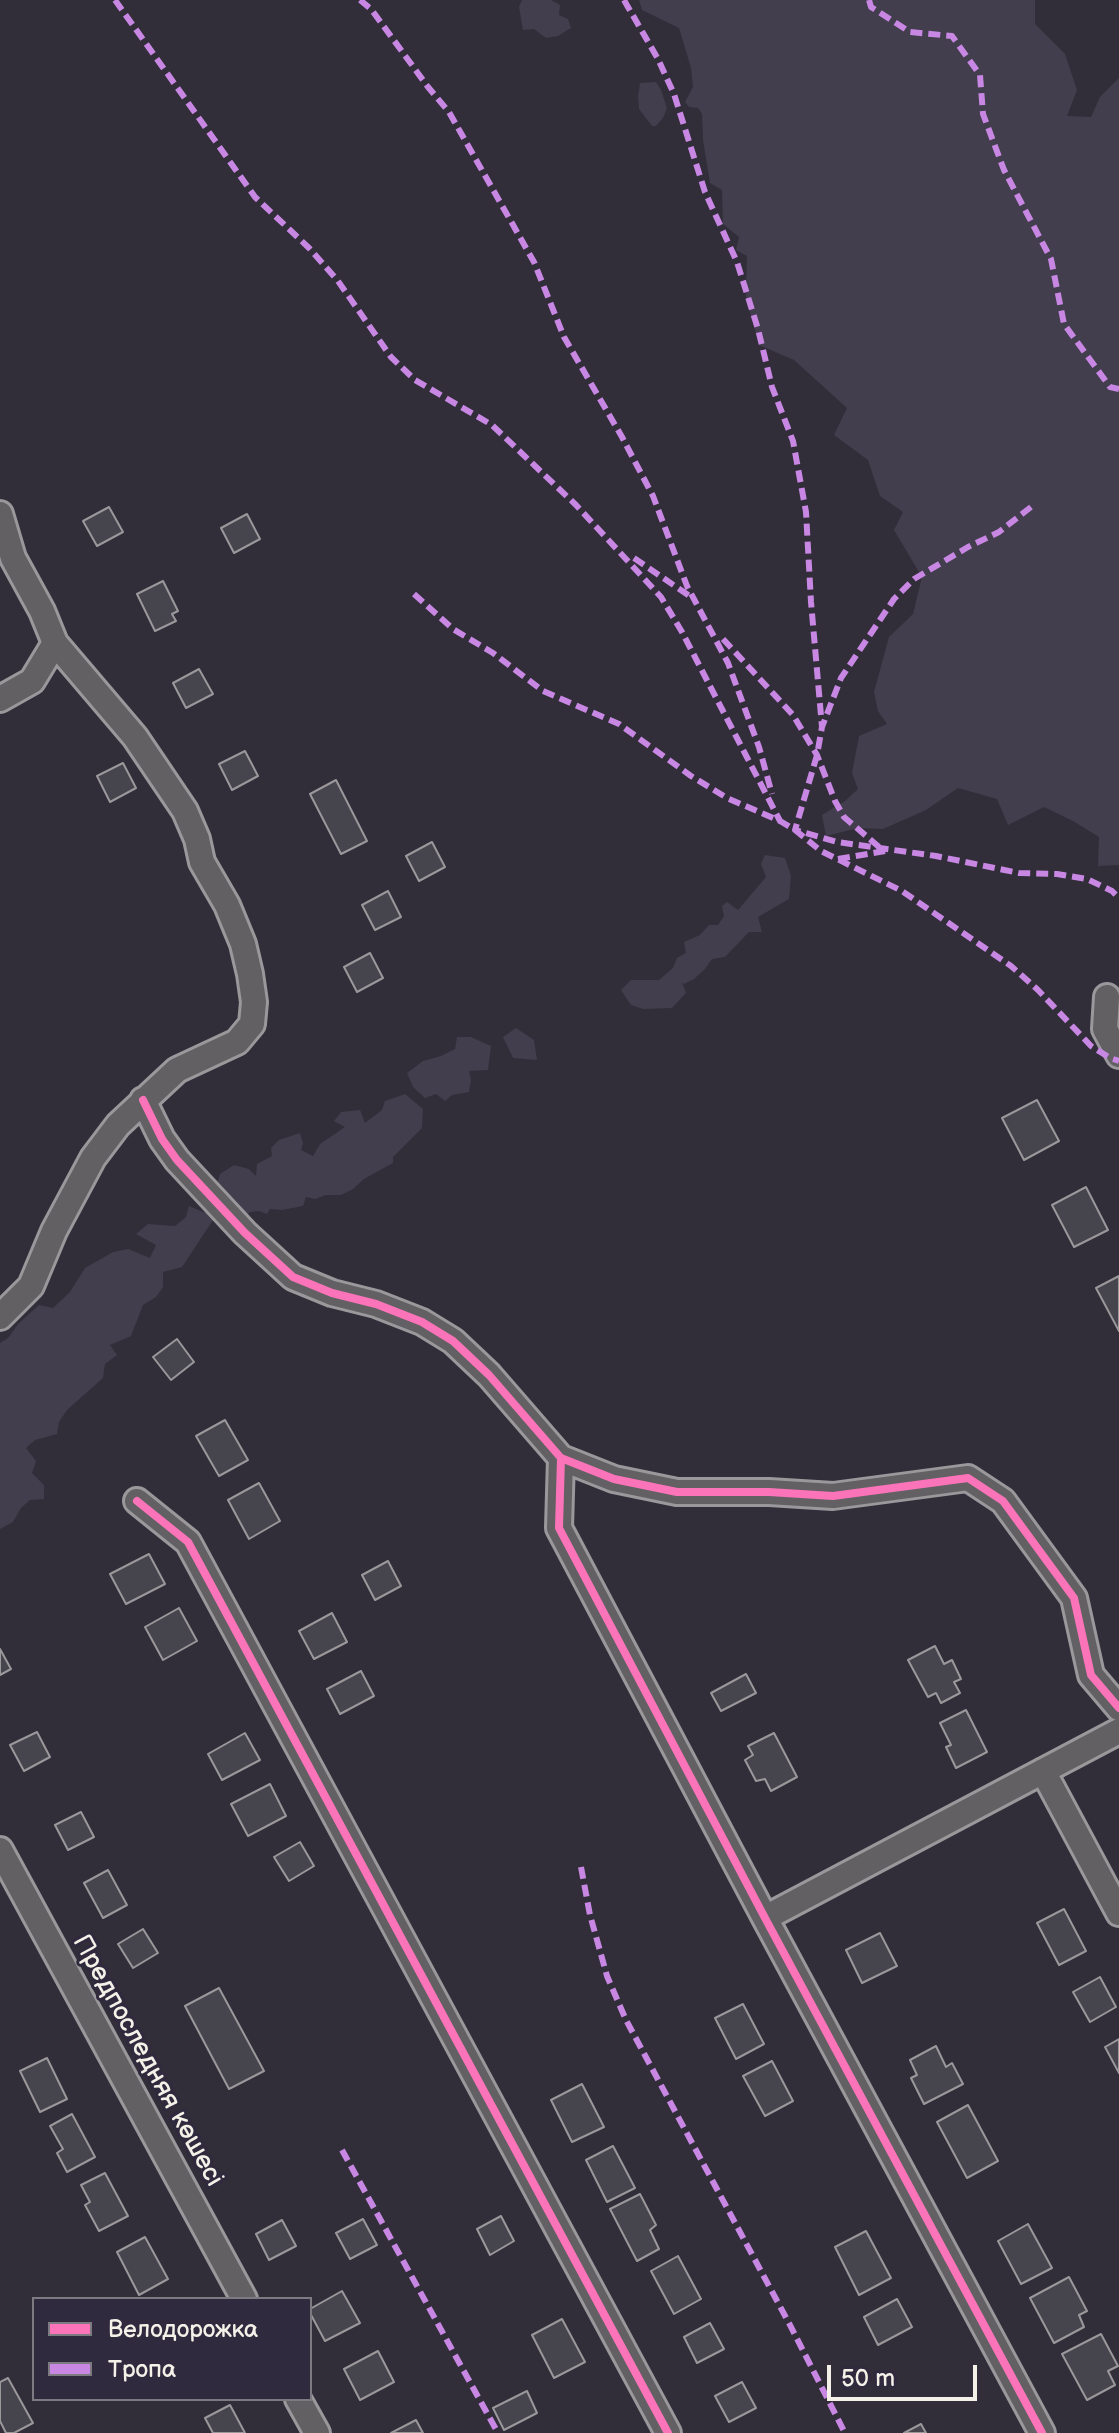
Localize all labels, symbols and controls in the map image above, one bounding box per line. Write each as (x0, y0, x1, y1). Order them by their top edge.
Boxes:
street label: Предпоследняя көшесі (65, 1930, 229, 2192)
legend (32, 2297, 312, 2401)
text: Велодорожка (108, 2315, 258, 2344)
scale bar (831, 2349, 981, 2399)
text: Тропа (108, 2355, 176, 2384)
text: 50 m (841, 2364, 895, 2393)

